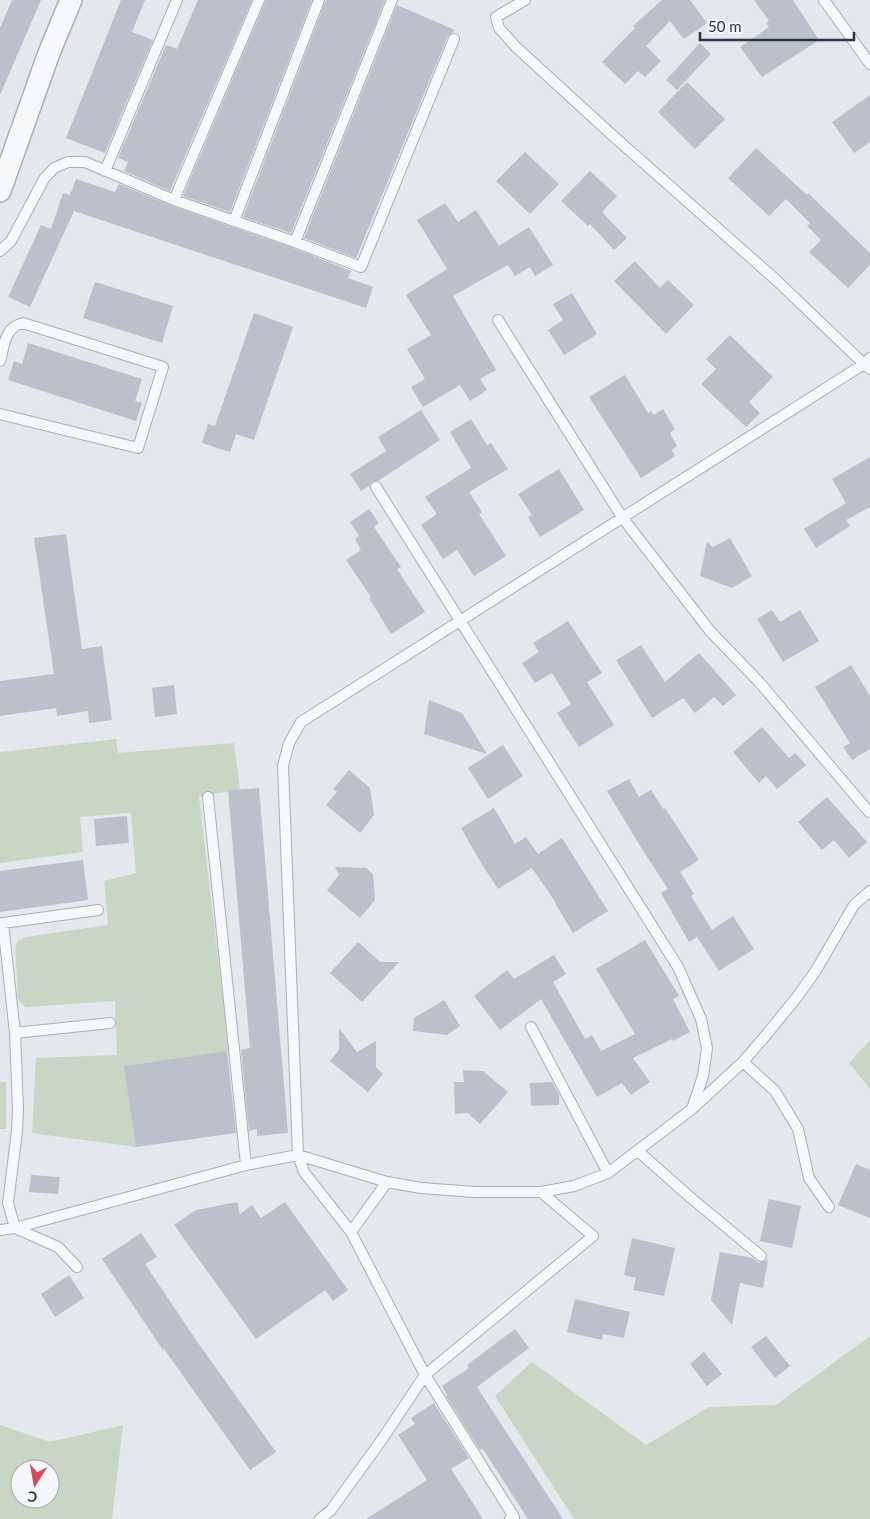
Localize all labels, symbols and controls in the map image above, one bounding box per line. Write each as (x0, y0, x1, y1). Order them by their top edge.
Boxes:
scale bar (700, 10, 854, 42)
text: 50 m (708, 17, 742, 35)
north arrow (10, 1459, 60, 1509)
text: С (26, 1488, 39, 1506)

